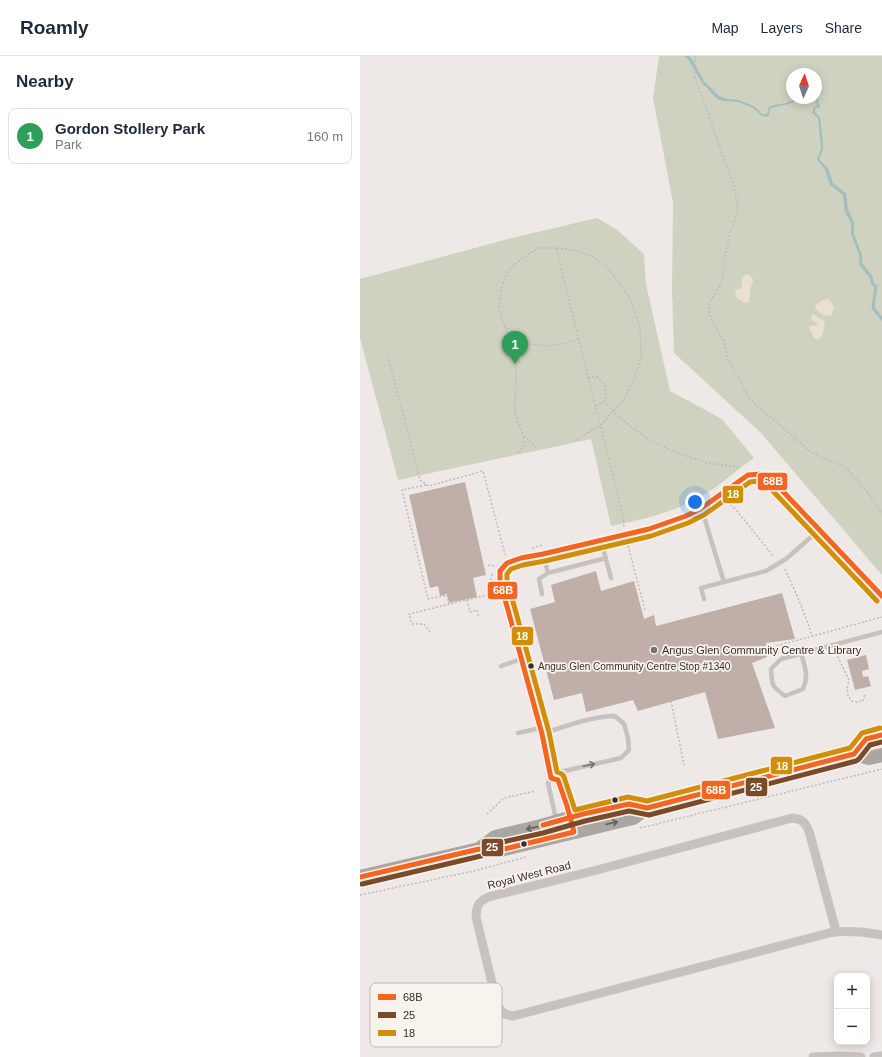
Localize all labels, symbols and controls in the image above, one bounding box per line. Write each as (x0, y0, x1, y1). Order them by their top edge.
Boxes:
text: Roamly (20, 17, 89, 38)
text: Map (711, 20, 739, 36)
text: Layers (761, 20, 803, 36)
text: Share (825, 20, 862, 36)
north arrow (786, 68, 822, 104)
text: Nearby (16, 72, 74, 91)
text: Gordon Stollery Park (55, 120, 205, 137)
text: 1 (26, 129, 34, 144)
text: 160 m (307, 129, 343, 144)
text: Park (55, 137, 82, 152)
pin: 1 (502, 331, 528, 364)
line badge: 68B (757, 472, 788, 491)
text: 68B (763, 475, 783, 487)
line badge: 18 (722, 485, 744, 504)
text: 18 (727, 488, 739, 500)
your location (685, 492, 705, 512)
line badge: 68B (487, 581, 518, 600)
text: 68B (493, 584, 513, 596)
line badge: 18 (511, 626, 534, 646)
text: 18 (516, 630, 528, 642)
place label: Angus Glen Community Centre & Library (662, 644, 862, 656)
marker: Angus Glen Community Centre & Library (649, 645, 659, 655)
marker: Angus Glen Community Centre Stop #1340 (526, 661, 536, 671)
place label: Angus Glen Community Centre Stop #1340 (538, 661, 731, 672)
line badge: 18 (770, 756, 793, 775)
text: 18 (776, 760, 788, 772)
one-way arrow (582, 761, 595, 769)
line badge: 25 (745, 777, 768, 797)
line badge: 68B (701, 780, 731, 800)
text: 25 (750, 781, 762, 793)
text: 68B (706, 784, 726, 796)
unlabelled marker (610, 795, 620, 805)
one-way arrow (605, 819, 618, 826)
one-way arrow (526, 824, 539, 832)
line badge: 25 (481, 838, 504, 857)
unlabelled marker (519, 839, 529, 849)
text: 25 (486, 841, 498, 853)
street label: Royal West Road (486, 859, 572, 891)
map controls (834, 973, 870, 1045)
button: + (834, 973, 870, 1009)
legend (370, 983, 502, 1047)
text: 68B (403, 991, 423, 1003)
text: 25 (403, 1009, 415, 1021)
button: − (834, 1009, 870, 1045)
text: 18 (403, 1027, 415, 1039)

